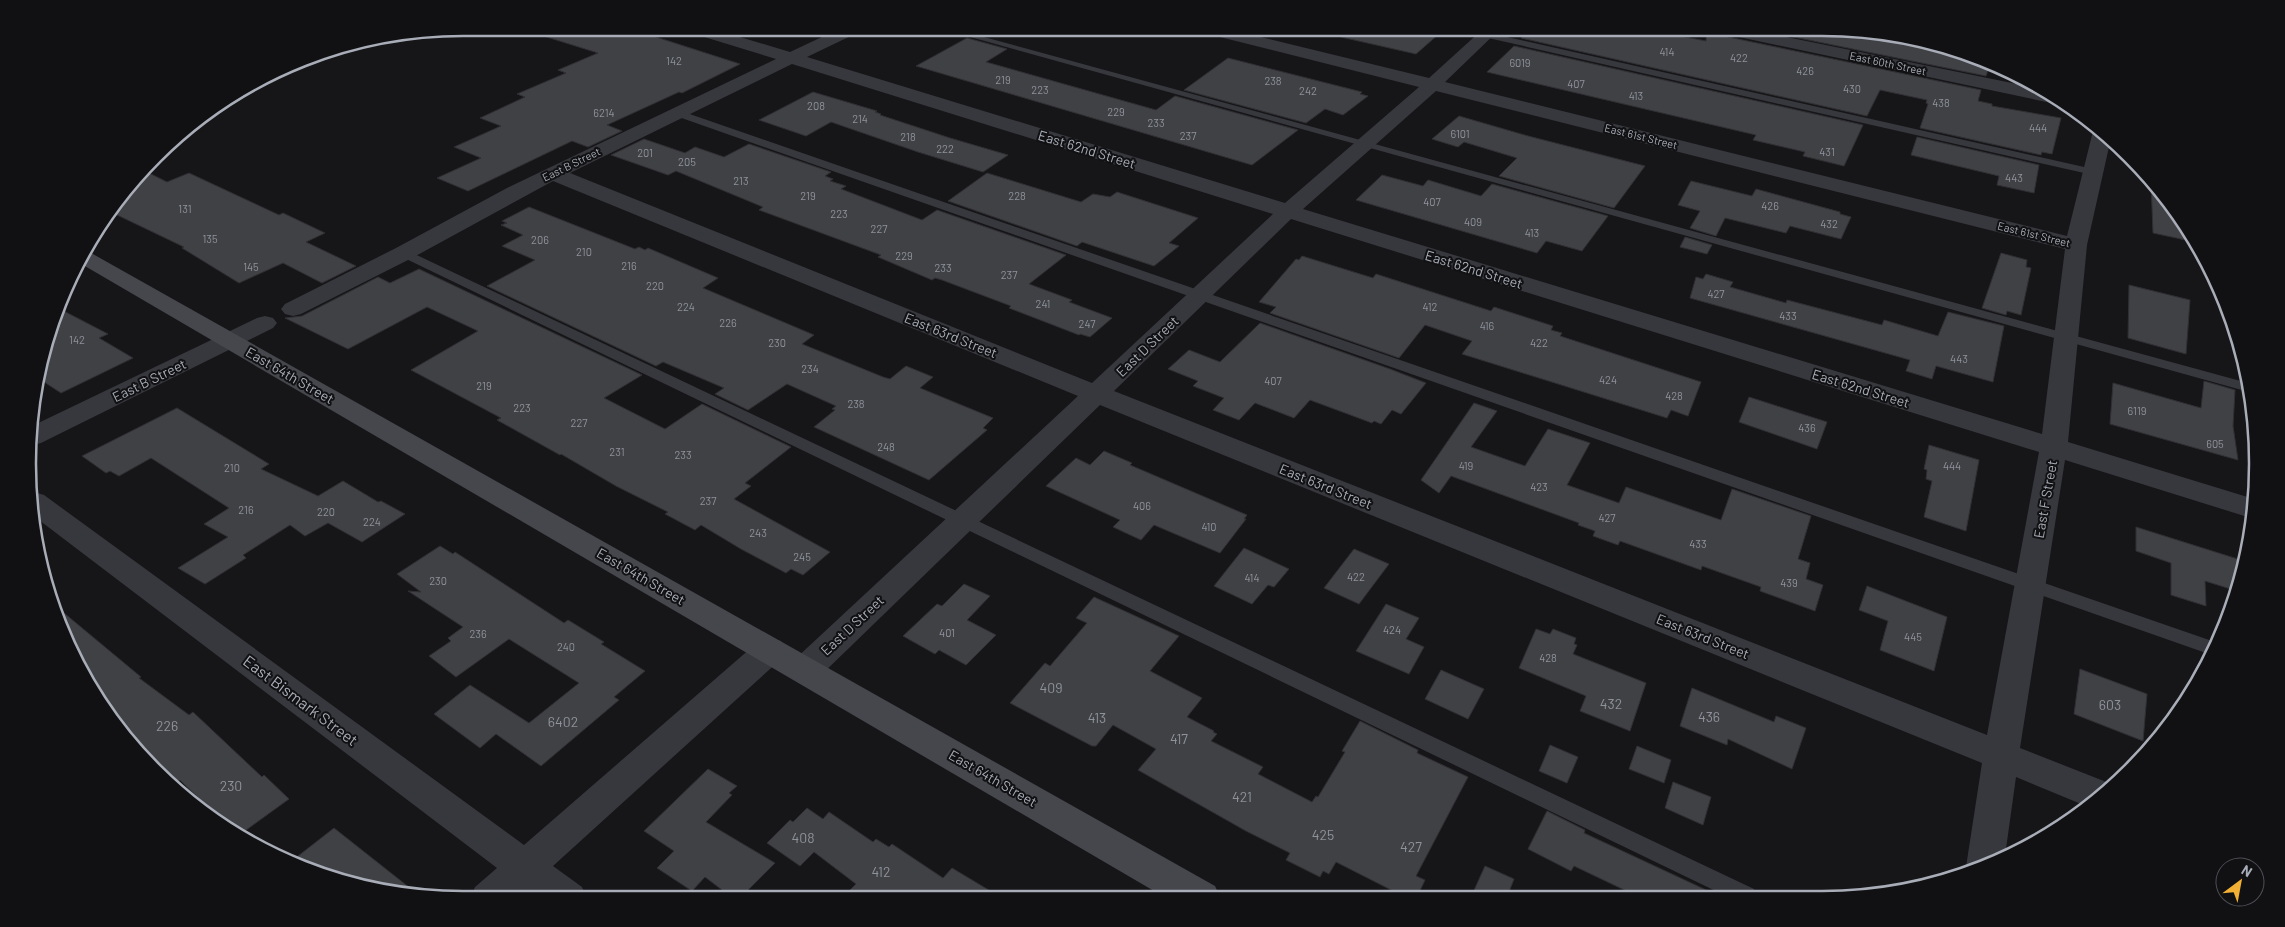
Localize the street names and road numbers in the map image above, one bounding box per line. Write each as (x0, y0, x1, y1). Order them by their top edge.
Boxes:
street label: East 60th Street (1849, 49, 1927, 77)
street label: East 61st Street (1603, 121, 1679, 151)
street label: East 62nd Street (1036, 126, 1138, 172)
street label: East B Street (540, 144, 602, 184)
street label: East 61st Street (1996, 219, 2072, 249)
street label: East 62nd Street (1423, 246, 1525, 292)
street label: East 63rd Street (902, 309, 1000, 361)
street label: East D Street (1112, 312, 1182, 380)
street label: East 64th Street (243, 343, 337, 407)
street label: East B Street (109, 355, 189, 405)
street label: East 62nd Street (1810, 365, 1912, 411)
street label: East F Street (2030, 459, 2060, 539)
street label: East 63rd Street (1277, 460, 1375, 512)
street label: East 64th Street (594, 544, 688, 608)
street label: East D Street (817, 592, 887, 658)
street label: East 63rd Street (1654, 610, 1752, 662)
street label: East Bismark Street (240, 651, 362, 749)
street label: East 64th Street (946, 746, 1040, 810)

